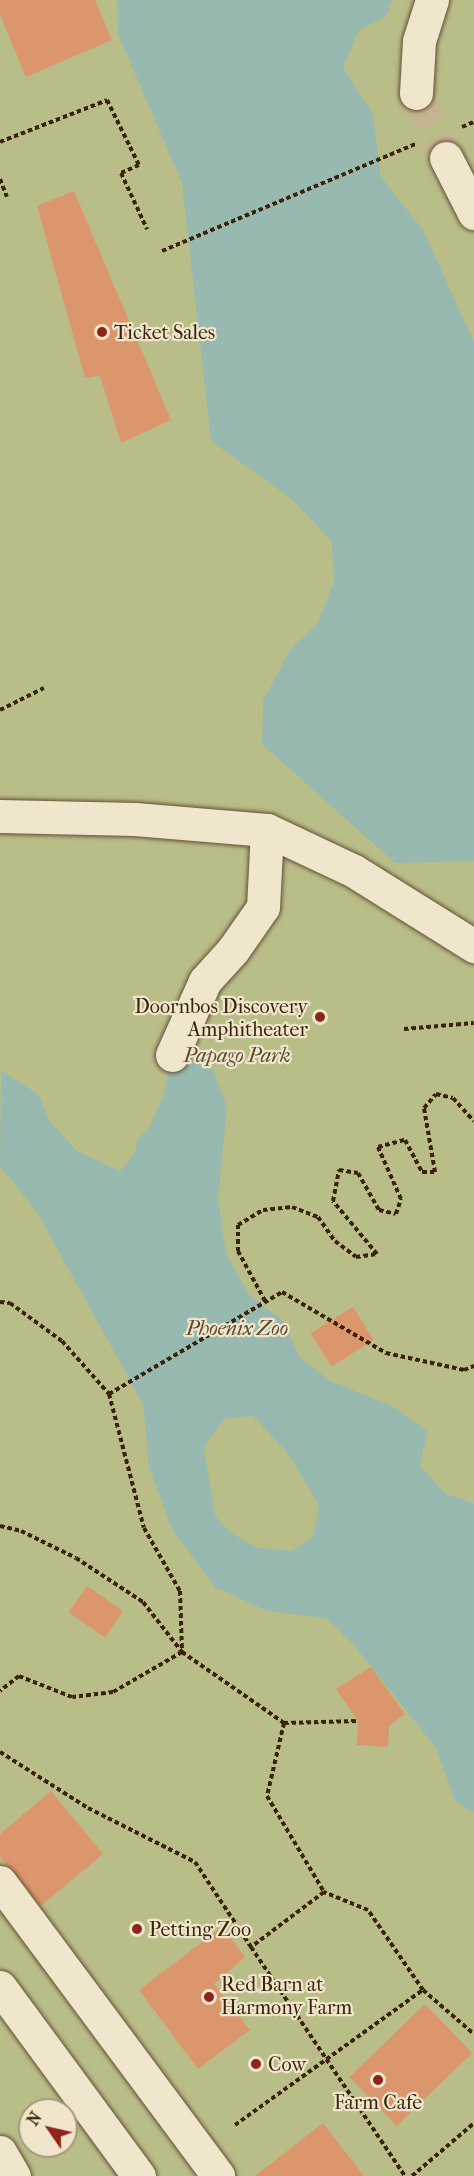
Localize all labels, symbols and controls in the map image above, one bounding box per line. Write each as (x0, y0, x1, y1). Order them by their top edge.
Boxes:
place label: Ticket Sales (114, 320, 215, 344)
marker: Ticket Sales (95, 325, 109, 339)
place label: Doornbos Discovery Amphitheater (134, 994, 308, 1041)
marker: Doornbos Discovery Amphitheater (313, 1010, 327, 1024)
park label: Papago Park (183, 1043, 291, 1067)
park label: Phoenix Zoo (186, 1316, 288, 1340)
place label: Petting Zoo (149, 1917, 251, 1941)
marker: Petting Zoo (130, 1922, 144, 1936)
place label: Red Barn at Harmony Farm (221, 1973, 352, 2020)
marker: Red Barn at Harmony Farm (202, 1990, 216, 2004)
place label: Cow (268, 2052, 306, 2076)
marker: Cow (249, 2057, 263, 2071)
marker: Farm Cafe (371, 2073, 385, 2087)
place label: Farm Cafe (334, 2090, 422, 2114)
north arrow (18, 2098, 78, 2158)
text: N (23, 2108, 46, 2129)

